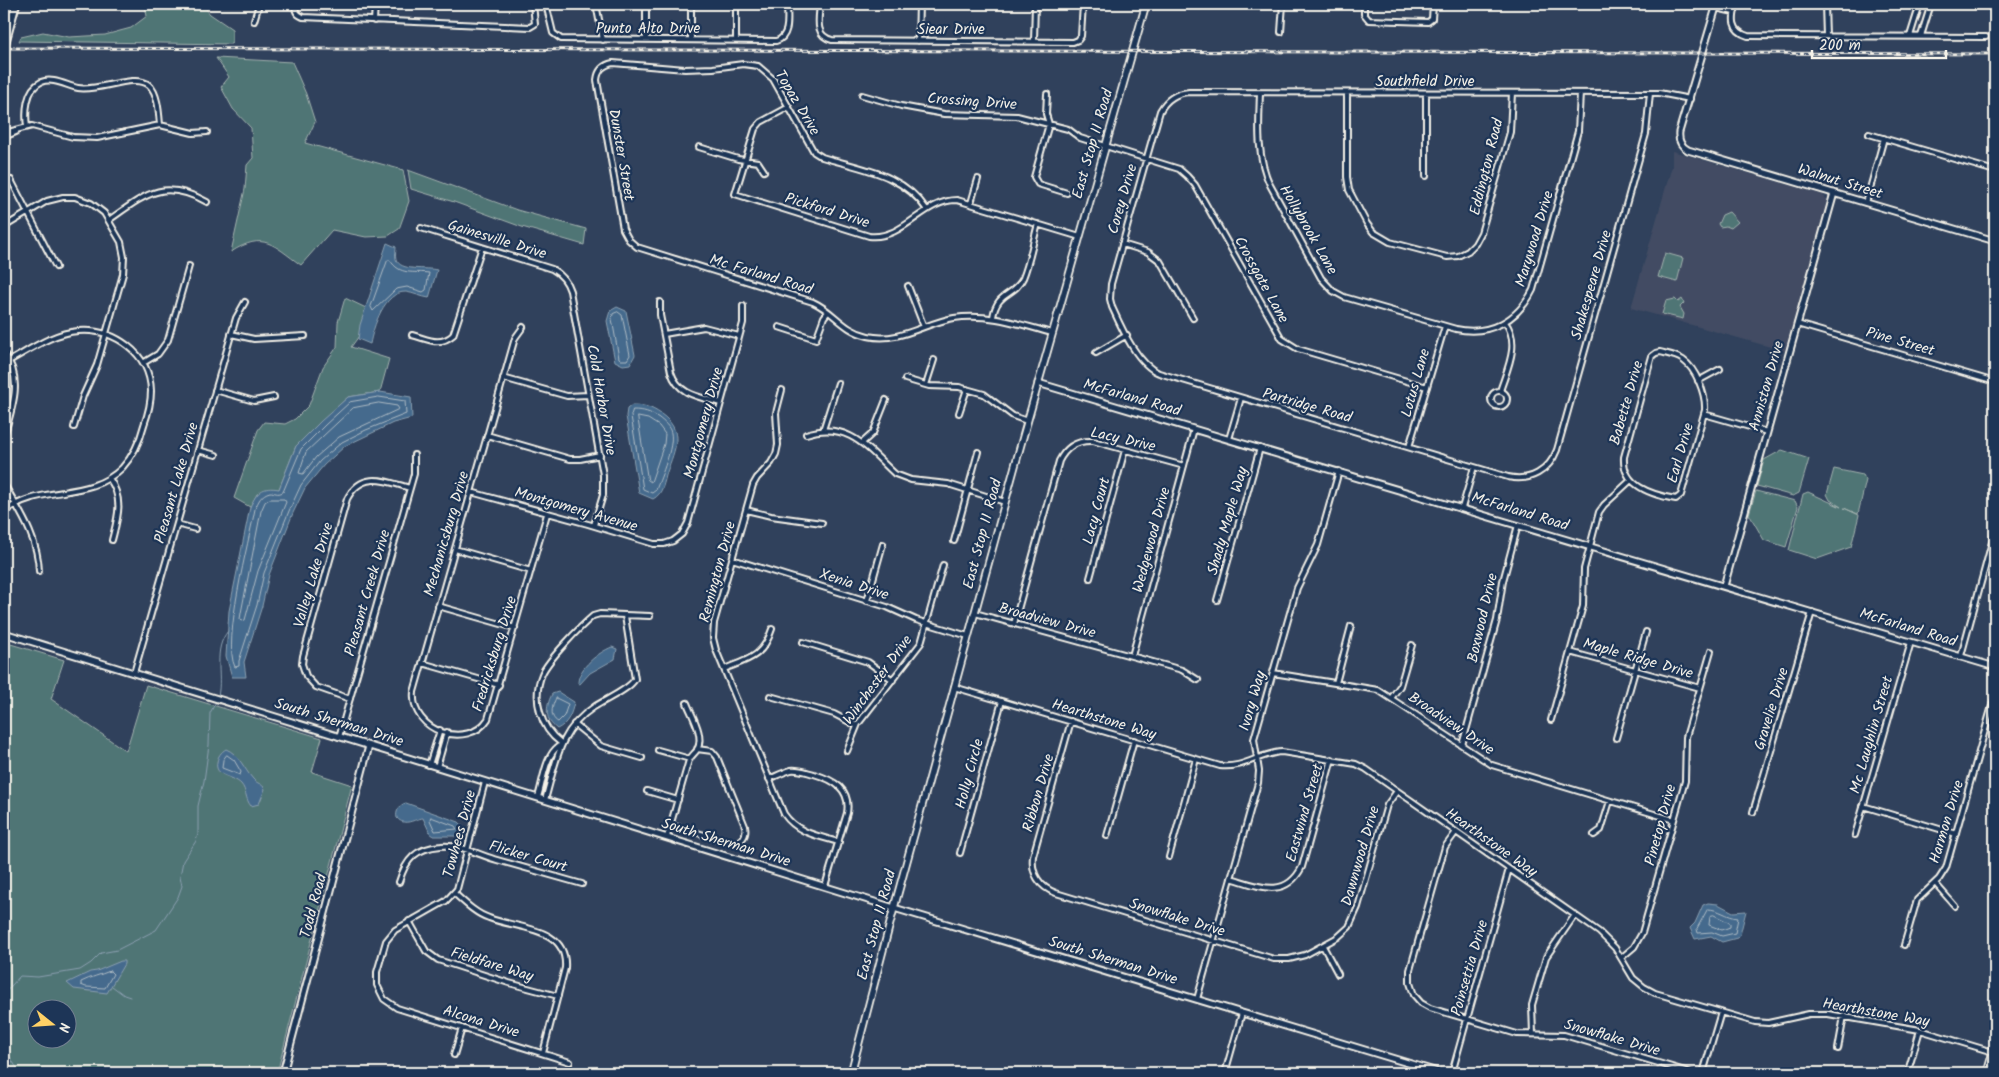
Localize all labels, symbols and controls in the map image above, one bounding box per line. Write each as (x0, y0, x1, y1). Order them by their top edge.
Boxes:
street label: Punto Alto Drive (596, 17, 701, 41)
street label: Siear Drive (917, 18, 985, 42)
scale bar (1812, 28, 1945, 60)
text: 200 m (1819, 34, 1861, 58)
street label: Topaz Drive (768, 66, 826, 141)
street label: Southfield Drive (1376, 70, 1475, 94)
street label: East Stop 11 Road (1066, 86, 1120, 202)
street label: Crossing Drive (927, 87, 1018, 117)
street label: Dunster Street (601, 107, 641, 203)
street label: Eddington Road (1463, 116, 1511, 218)
street label: Walnut Street (1795, 158, 1886, 206)
street label: Corey Drive (1102, 161, 1145, 237)
street label: Hollybrook Lane (1272, 180, 1344, 280)
street label: Pickford Drive (782, 187, 873, 235)
street label: Marywood Drive (1509, 188, 1561, 290)
street label: Gainesville Drive (445, 214, 550, 266)
street label: Shakespeare Drive (1565, 227, 1619, 343)
street label: Crossgate Lane (1227, 232, 1295, 328)
street label: Mc Farland Road (706, 248, 816, 302)
street label: Pine Street (1863, 321, 1937, 363)
street label: Anniston Drive (1743, 338, 1791, 434)
street label: Cold Harbor Drive (579, 343, 623, 457)
street label: Lotus Lane (1395, 346, 1437, 420)
street label: Babette Drive (1603, 358, 1651, 448)
street label: Montgomery Drive (678, 364, 730, 481)
street label: McFarland Road (1080, 373, 1184, 424)
street label: Partridge Road (1260, 382, 1355, 430)
street label: Pleasant Lake Drive (148, 419, 206, 546)
street label: Earl Drive (1661, 420, 1701, 486)
street label: Lacy Drive (1088, 421, 1158, 459)
street label: Shady Maple Way (1201, 463, 1255, 578)
street label: Mechanicsburg Drive (418, 468, 476, 600)
street label: Lacy Court (1077, 475, 1118, 547)
street label: East Stop 11 Road (957, 476, 1009, 592)
street label: Montgomery Avenue (512, 481, 641, 539)
street label: Wedgewood Drive (1126, 484, 1178, 595)
street label: McFarland Road (1468, 486, 1572, 538)
street label: Remington Drive (693, 518, 743, 625)
street label: Valley Lake Drive (288, 519, 341, 630)
street label: Pleasant Creek Drive (338, 527, 398, 659)
street label: Xenia Drive (816, 562, 892, 608)
street label: Boxwood Drive (1461, 571, 1505, 665)
street label: Fredricksburg Drive (466, 593, 524, 715)
street label: Broadview Drive (996, 596, 1099, 646)
street label: McFarland Road (1856, 602, 1960, 654)
street label: Winchester Drive (837, 630, 919, 730)
street label: Maple Ridge Drive (1580, 632, 1696, 686)
street label: Gravelie Drive (1748, 664, 1796, 753)
street label: Ivory Way (1233, 667, 1273, 734)
street label: Mc Laughlin Street (1844, 673, 1900, 797)
street label: Broadview Drive (1403, 686, 1499, 762)
street label: South Sherman Drive (271, 692, 407, 754)
street label: Hearthstone Way (1049, 693, 1160, 748)
street label: Holly Circle (949, 736, 991, 812)
street label: Ribbon Drive (1016, 751, 1062, 835)
street label: Eastwind Street (1280, 761, 1331, 865)
street label: Harmon Drive (1923, 777, 1971, 867)
street label: Pinetop Drive (1639, 781, 1683, 868)
street label: Towhees Drive (437, 787, 483, 881)
street label: Hearthstone Way (1440, 802, 1543, 884)
street label: Dawnwood Drive (1335, 803, 1387, 909)
street label: South Sherman Drive (658, 812, 794, 874)
street label: Flicker Court (486, 834, 570, 880)
street label: East Stop 11 Road (851, 867, 903, 983)
street label: Todd Road (294, 871, 334, 941)
street label: Snowflake Drive (1126, 892, 1228, 944)
street label: Poinsettia Drive (1445, 917, 1495, 1019)
street label: South Sherman Drive (1045, 930, 1181, 992)
street label: Fieldfare Way (448, 941, 537, 989)
street label: Hearthstone Way (1821, 992, 1932, 1034)
street label: Alcona Drive (440, 999, 522, 1045)
north arrow (28, 1000, 78, 1050)
street label: Snowflake Drive (1561, 1013, 1663, 1063)
text: N (52, 1020, 75, 1035)

